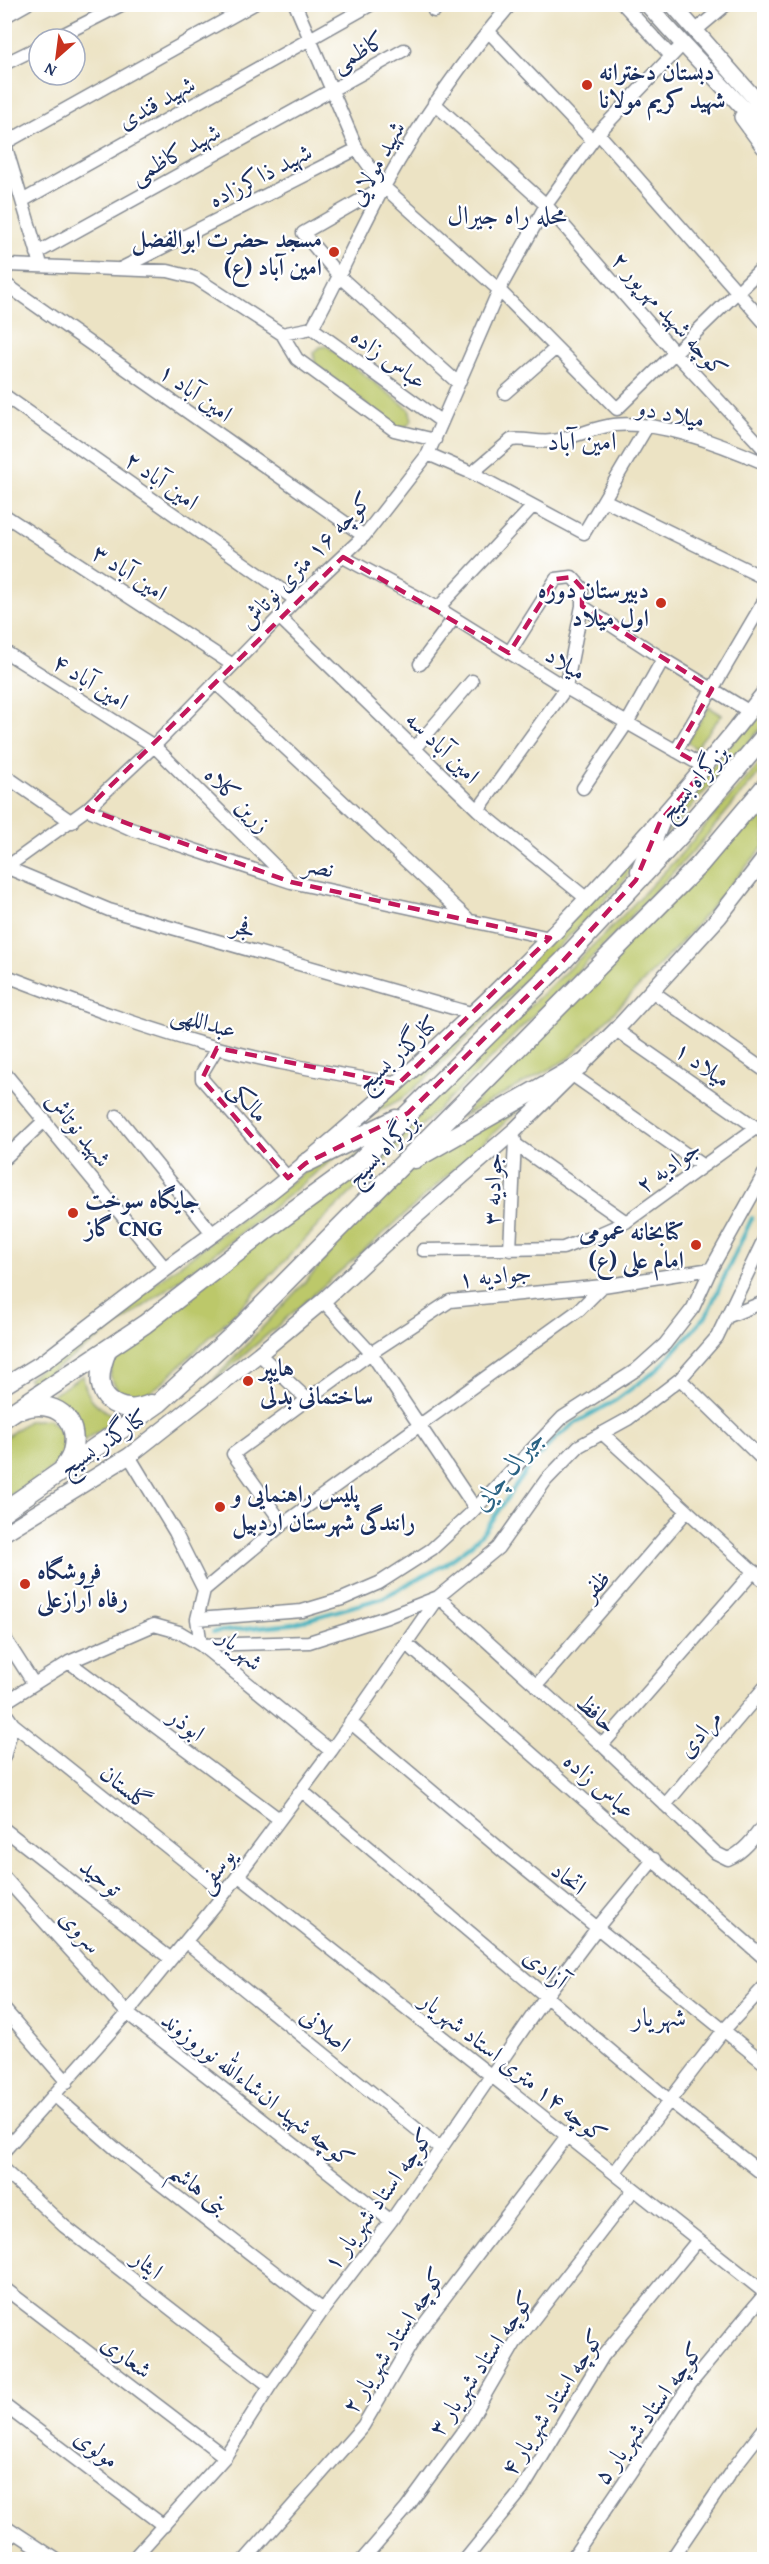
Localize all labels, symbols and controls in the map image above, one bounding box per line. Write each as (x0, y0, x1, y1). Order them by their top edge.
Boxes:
street label: کاظمی (324, 22, 392, 80)
north arrow (27, 27, 87, 87)
place label: دبستان دخترانه شهید کریم مولانا (599, 54, 726, 121)
text: N (39, 57, 60, 83)
street label: شهید قندی (111, 66, 201, 138)
marker: دبستان دخترانه شهید کریم مولانا (580, 78, 594, 92)
street label: شهید کاظمی (123, 114, 227, 192)
street label: شهید مولایی (338, 114, 414, 212)
street label: شهید ذاکرزاده (202, 134, 318, 216)
district label: محله راه جیرال (447, 195, 567, 234)
place label: مسجد حضرت ابوالفضل (ع) امین آباد (132, 221, 322, 287)
street label: کوچه شهید مهرپور ۲ (604, 243, 736, 385)
marker: مسجد حضرت ابوالفضل (ع) امین آباد (327, 245, 341, 259)
street label: عباس زاده (344, 318, 434, 398)
street label: ۱ امین آباد (152, 354, 240, 430)
street label: میلاد دو (631, 389, 708, 437)
district label: امین آباد (547, 421, 617, 460)
street label: ۲ امین آباد (118, 442, 206, 518)
street label: کوچه ۱۶ متری نوتاش (230, 483, 380, 637)
street label: ۳ امین آباد (85, 535, 175, 609)
place label: دبیرستان دوره اول میلاد (538, 572, 649, 635)
marker: دبیرستان دوره اول میلاد (654, 596, 668, 610)
street label: میلاد (539, 637, 593, 689)
street label: ۴ امین آباد (46, 644, 136, 718)
street label: امین آباد سه (398, 702, 488, 792)
street label: بزرگراه بسیج (650, 736, 739, 831)
street label: زرین کلاه (197, 758, 279, 840)
street label: نصر (298, 845, 337, 886)
street label: فجر (225, 906, 260, 947)
street label: عبداللهی (167, 995, 241, 1047)
street label: کنارگذر بسیج (348, 1006, 449, 1103)
street label: میلاد ۱ (668, 1032, 738, 1096)
street label: مالکی (221, 1072, 277, 1130)
street label: شهید نوتاش (38, 1084, 120, 1174)
street label: بزرگراه بسیج (337, 1104, 430, 1197)
street label: جوادیه ۲ (628, 1130, 708, 1202)
street label: جوادیه ۳ (473, 1152, 511, 1226)
place label: جایگاه سوخت گاز CNG (82, 1182, 200, 1245)
marker: جایگاه سوخت گاز CNG (66, 1206, 80, 1220)
place label: کتابخانه عمومی امام علی (ع) (578, 1214, 684, 1281)
marker: کتابخانه عمومی امام علی (ع) (689, 1238, 703, 1252)
street label: جوادیه ۱ (457, 1254, 533, 1296)
place label: هایپر ساختمانی بدلی (257, 1350, 373, 1413)
marker: هایپر ساختمانی بدلی (241, 1374, 255, 1388)
street label: کنارگذر بسیج (51, 1399, 157, 1488)
water label: جیرال چایی (461, 1419, 553, 1519)
place label: پلیس راهنمایی و رانندگی شهرستان اردبیل (229, 1476, 416, 1539)
marker: پلیس راهنمایی و رانندگی شهرستان اردبیل (213, 1500, 227, 1514)
place label: فروشگاه رفاه آرازعلی (36, 1553, 129, 1618)
street label: ظفر (570, 1562, 618, 1610)
marker: فروشگاه رفاه آرازعلی (18, 1577, 32, 1591)
street label: شهریار (209, 1618, 271, 1679)
street label: حافظ (569, 1685, 625, 1741)
street label: ابوذر (160, 1697, 213, 1750)
street label: مرادی (668, 1701, 730, 1765)
street label: عباس زاده (556, 1743, 644, 1827)
street label: گلستان (93, 1755, 159, 1819)
street label: یوسفی (187, 1839, 244, 1900)
street label: توحید (72, 1849, 130, 1905)
street label: اتحاد (544, 1853, 594, 1903)
street label: سروی (51, 1901, 111, 1961)
street label: آزادی (516, 1939, 578, 1999)
street label: کوچه ۱۴ متری استاد شهریار (411, 1982, 615, 2151)
district label: شهریار (629, 1997, 686, 2036)
street label: اصلانی (293, 1998, 359, 2060)
street label: کوچه شهید ان‌شاءالله نوروزوند (154, 2001, 363, 2176)
street label: کوچه استاد شهریار ۱ (314, 2120, 442, 2278)
street label: بنی هاشم (158, 2153, 238, 2228)
street label: ایثار (123, 2239, 171, 2287)
street label: کوچه استاد شهریار ۲ (332, 2260, 454, 2420)
street label: کوچه استاد شهریار ۳ (419, 2283, 543, 2443)
street label: کوچه استاد شهریار ۴ (491, 2322, 613, 2482)
street label: شعاری (94, 2325, 160, 2387)
street label: کوچه استاد شهریار ۵ (584, 2334, 712, 2492)
street label: مولوی (67, 2419, 127, 2477)

